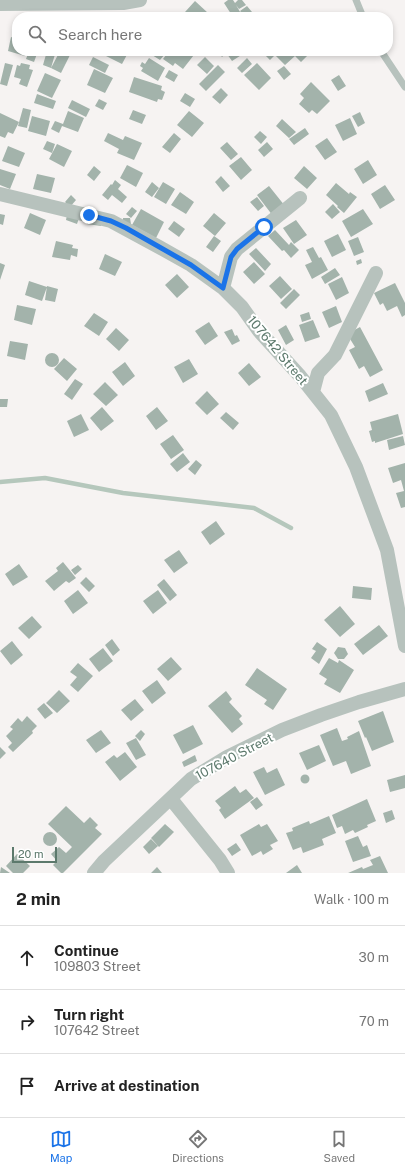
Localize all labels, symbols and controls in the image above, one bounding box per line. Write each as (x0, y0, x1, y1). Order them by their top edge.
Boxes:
search box (12, 12, 393, 56)
icon: search (26, 23, 48, 45)
text: Search here (58, 26, 142, 43)
route end (80, 206, 98, 224)
route start (255, 218, 273, 236)
street label: 107642 Street (244, 313, 311, 388)
street label: 107640 Street (193, 730, 276, 783)
scale bar (12, 845, 57, 864)
text: 20 m (18, 848, 43, 860)
text: 2 min (16, 889, 61, 909)
text: Walk · 100 m (314, 892, 389, 907)
text: Continue (54, 942, 119, 959)
icon: ahead (16, 947, 38, 969)
text: 30 m (359, 950, 389, 965)
text: 109803 Street (54, 959, 141, 974)
text: Turn right (54, 1006, 124, 1023)
icon: right (16, 1011, 38, 1033)
text: 70 m (359, 1014, 389, 1029)
text: 107642 Street (54, 1023, 140, 1038)
icon: arrive (16, 1075, 38, 1097)
text: Arrive at destination (54, 1077, 199, 1094)
tab: Map (50, 1128, 72, 1164)
tab: Directions (172, 1128, 224, 1164)
tab: Saved (324, 1128, 355, 1164)

